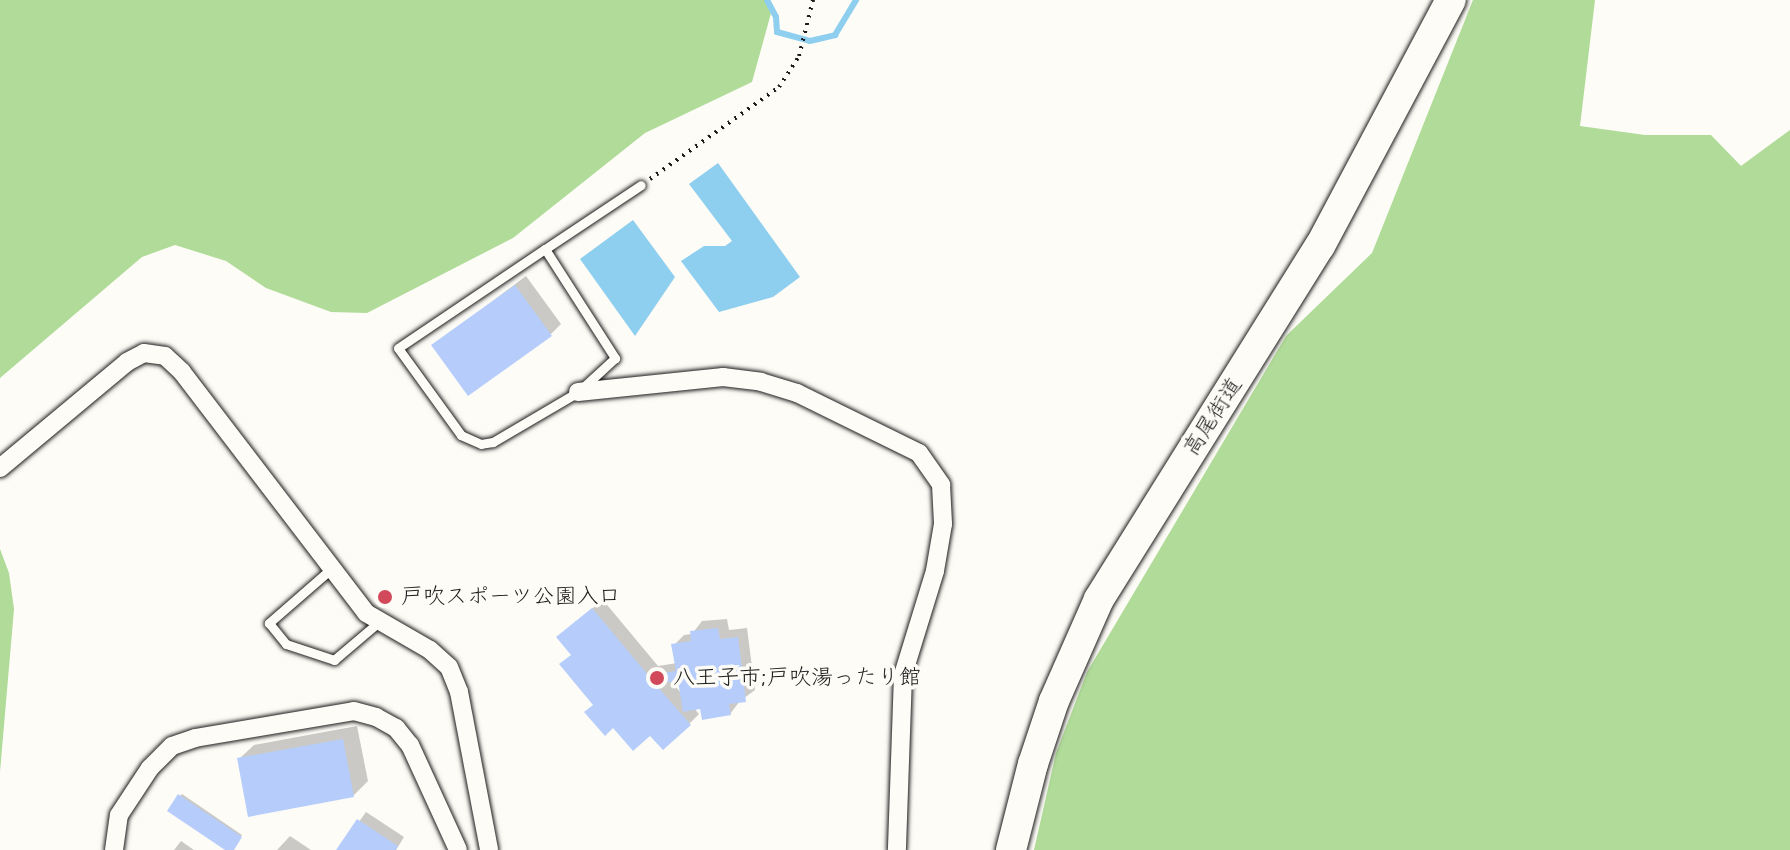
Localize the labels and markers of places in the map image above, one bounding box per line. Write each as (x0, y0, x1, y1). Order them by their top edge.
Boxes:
place label: 戸吹スポーツ公園入口 (401, 584, 621, 610)
marker: 戸吹スポーツ公園入口 (376, 588, 394, 606)
place label: 八王子市;戸吹湯ったり館 (673, 665, 921, 691)
marker: 八王子市;戸吹湯ったり館 (648, 669, 666, 687)

